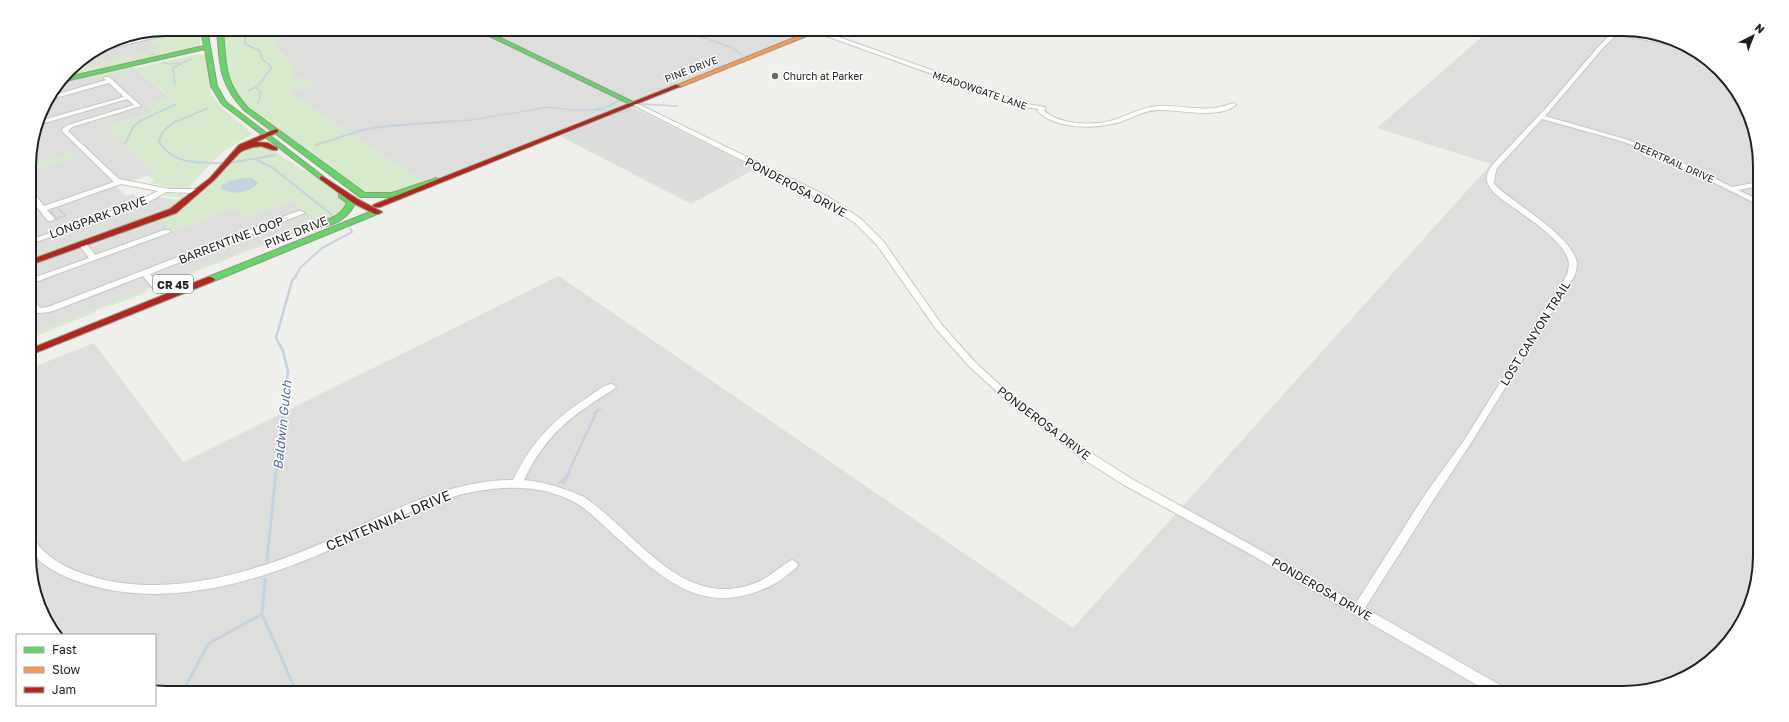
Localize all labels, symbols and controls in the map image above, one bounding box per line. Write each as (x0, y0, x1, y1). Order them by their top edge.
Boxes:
north arrow (1733, 16, 1773, 56)
text: N (1753, 21, 1767, 36)
street label: PINE DRIVE (663, 53, 719, 85)
street label: MEADOWGATE LANE (931, 68, 1029, 112)
place label: Church at Parker (783, 70, 863, 82)
marker: Church at Parker (770, 71, 780, 81)
street label: DEERTRAIL DRIVE (1632, 139, 1716, 185)
street label: PONDEROSA DRIVE (743, 154, 849, 220)
street label: LONGPARK DRIVE (47, 192, 149, 242)
street label: BARRENTINE LOOP (176, 213, 286, 267)
street label: PINE DRIVE (262, 213, 330, 251)
road number: CR 45 (153, 275, 193, 293)
street label: LOST CANYON TRAIL (1497, 278, 1573, 388)
water label: Baldwin Gulch (269, 379, 295, 470)
street label: PONDEROSA DRIVE (994, 383, 1094, 463)
street label: CENTENNIAL DRIVE (323, 486, 453, 554)
street label: PONDEROSA DRIVE (1269, 554, 1375, 624)
legend (16, 634, 156, 706)
text: Fast (52, 642, 77, 657)
text: Slow (52, 662, 80, 677)
text: Jam (52, 682, 76, 697)

